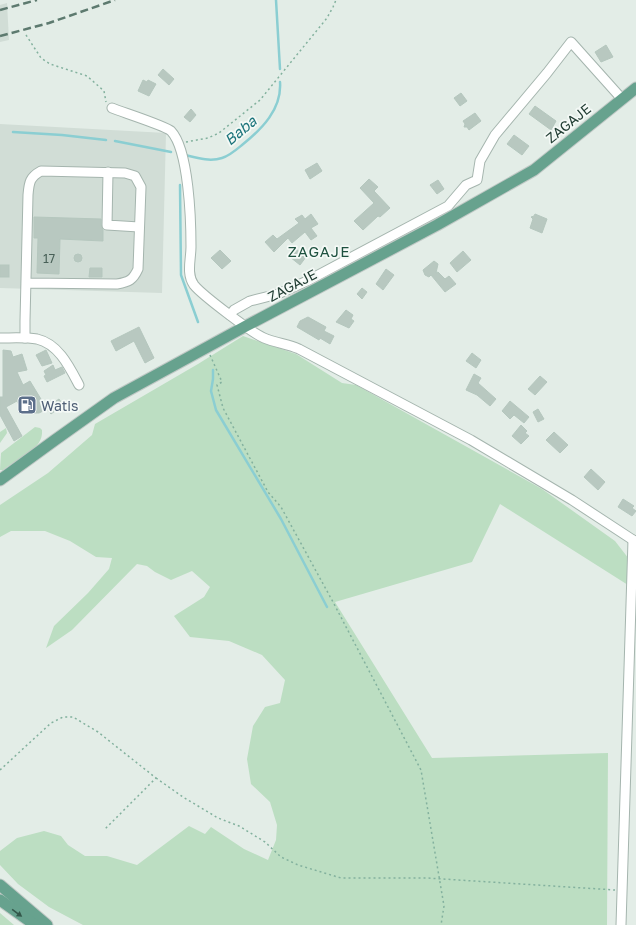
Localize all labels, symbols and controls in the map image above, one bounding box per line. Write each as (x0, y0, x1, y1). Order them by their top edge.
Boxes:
street label: ZAGAJE (542, 100, 594, 146)
water label: Baba (220, 111, 260, 149)
district label: ZAGAJE (288, 242, 350, 260)
house number: 17 (43, 251, 55, 266)
street label: ZAGAJE (265, 265, 319, 305)
fuel station icon: Watis (16, 394, 38, 416)
place label: Watis (41, 397, 78, 414)
one-way arrow (12, 909, 22, 917)

